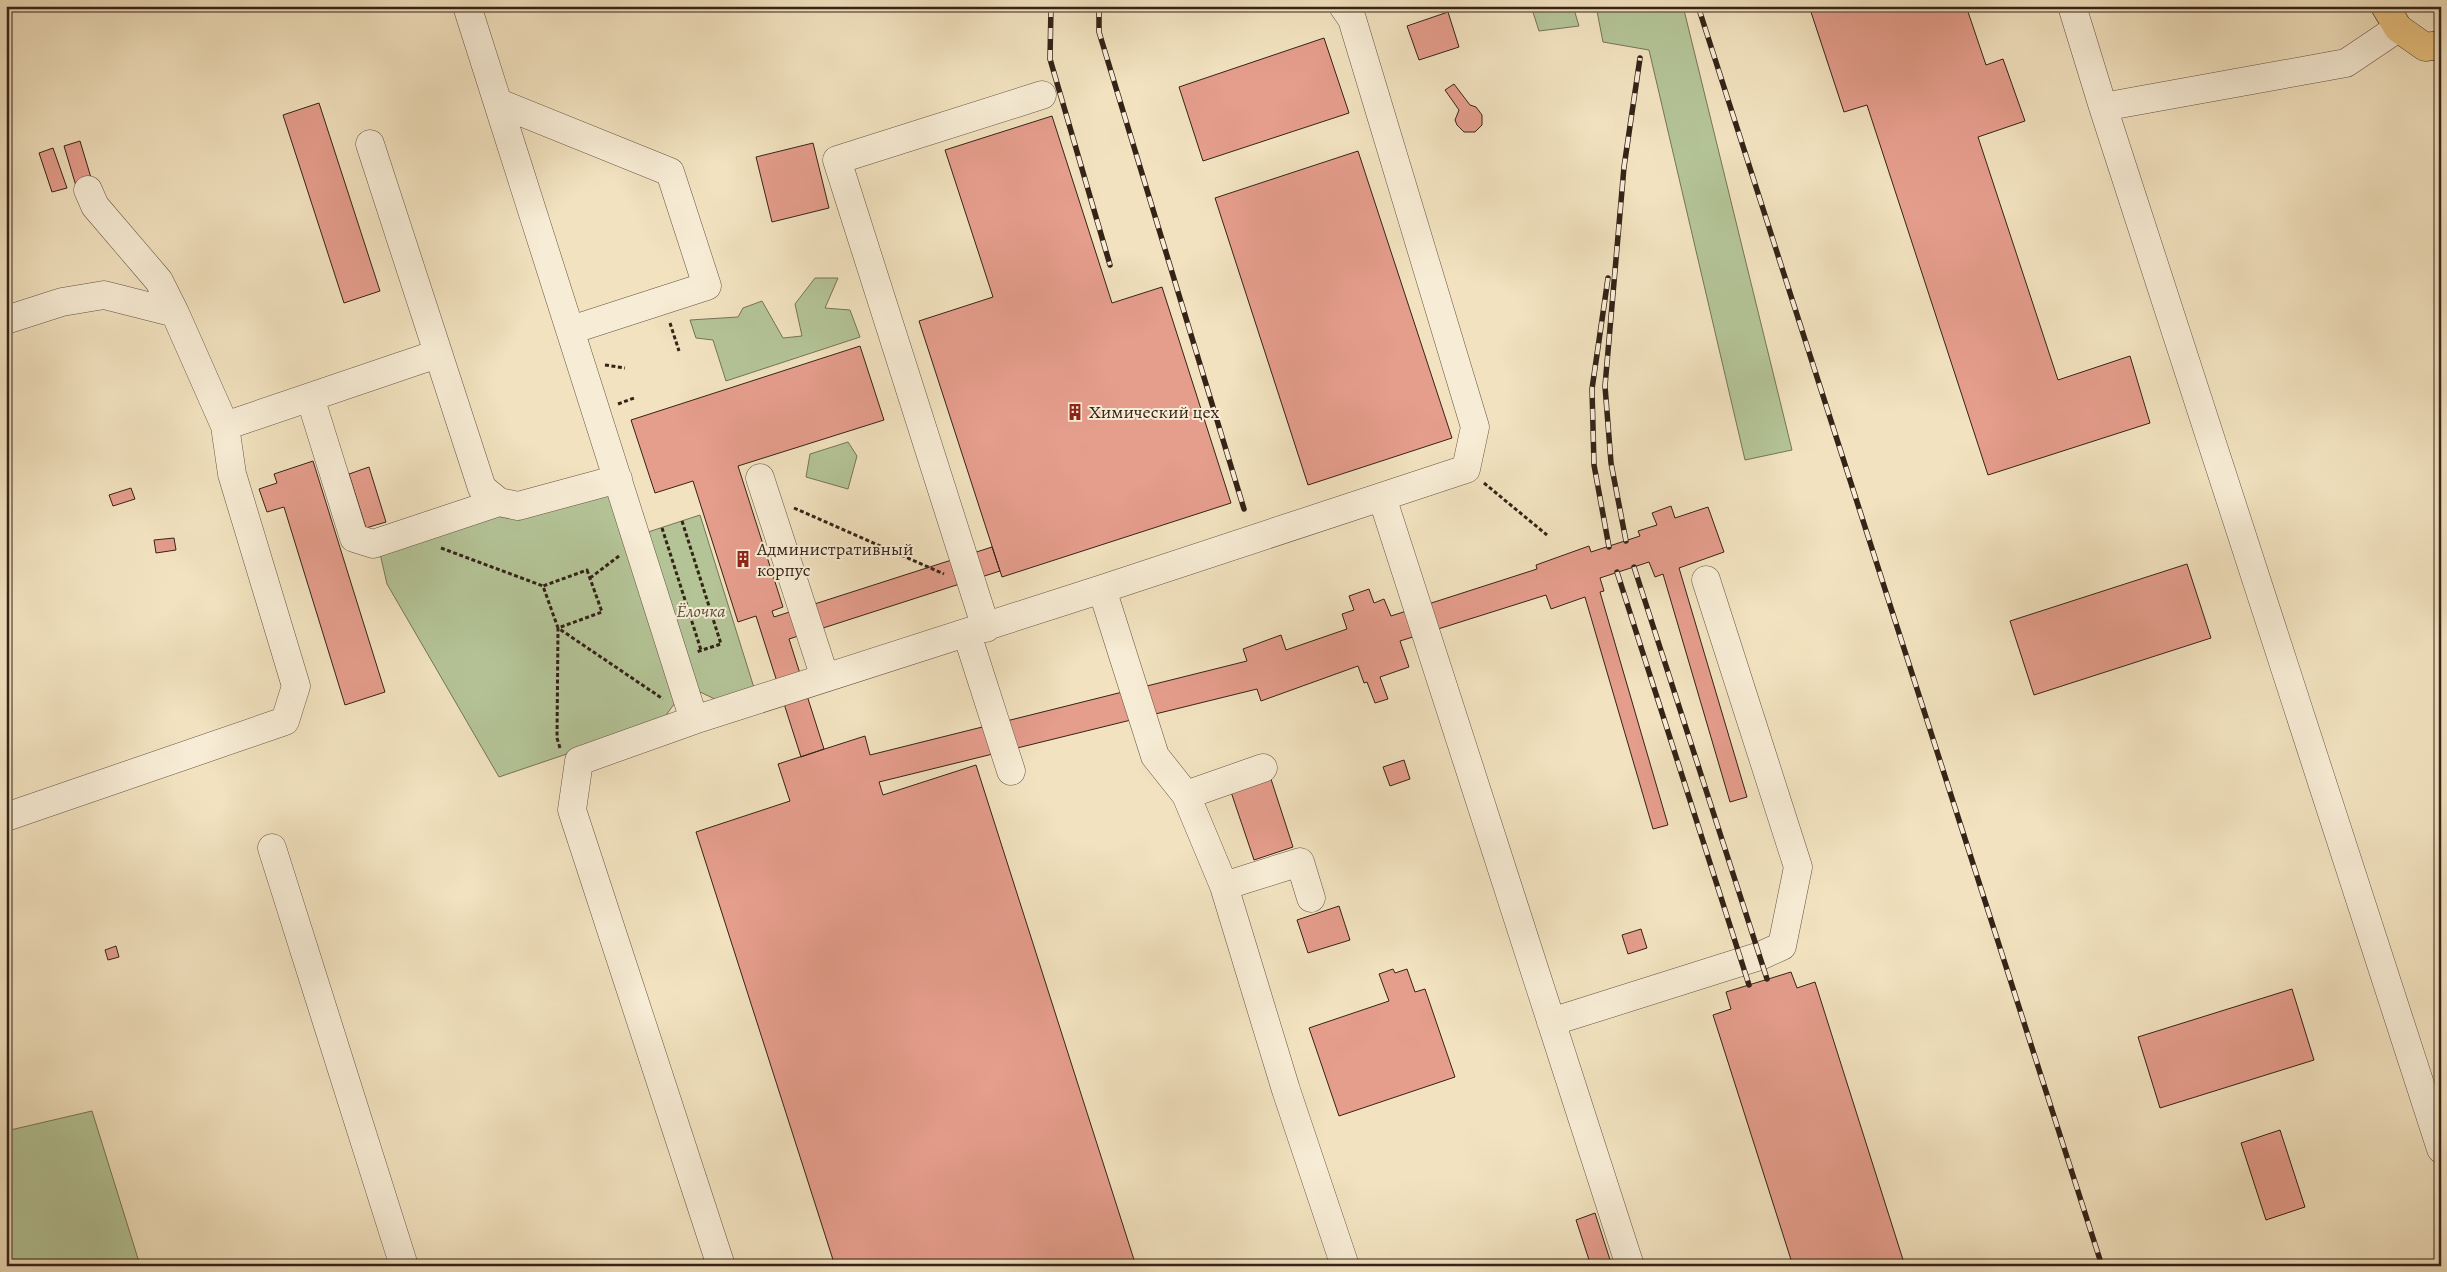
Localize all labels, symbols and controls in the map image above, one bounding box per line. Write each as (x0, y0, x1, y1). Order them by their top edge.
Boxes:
place label: Химический цех (1089, 400, 1219, 424)
building icon: Химический цех (1065, 402, 1085, 422)
place label: Административный корпус (756, 537, 914, 582)
building icon: Административный корпус (733, 549, 753, 569)
park label: Ёлочка (676, 599, 726, 623)

